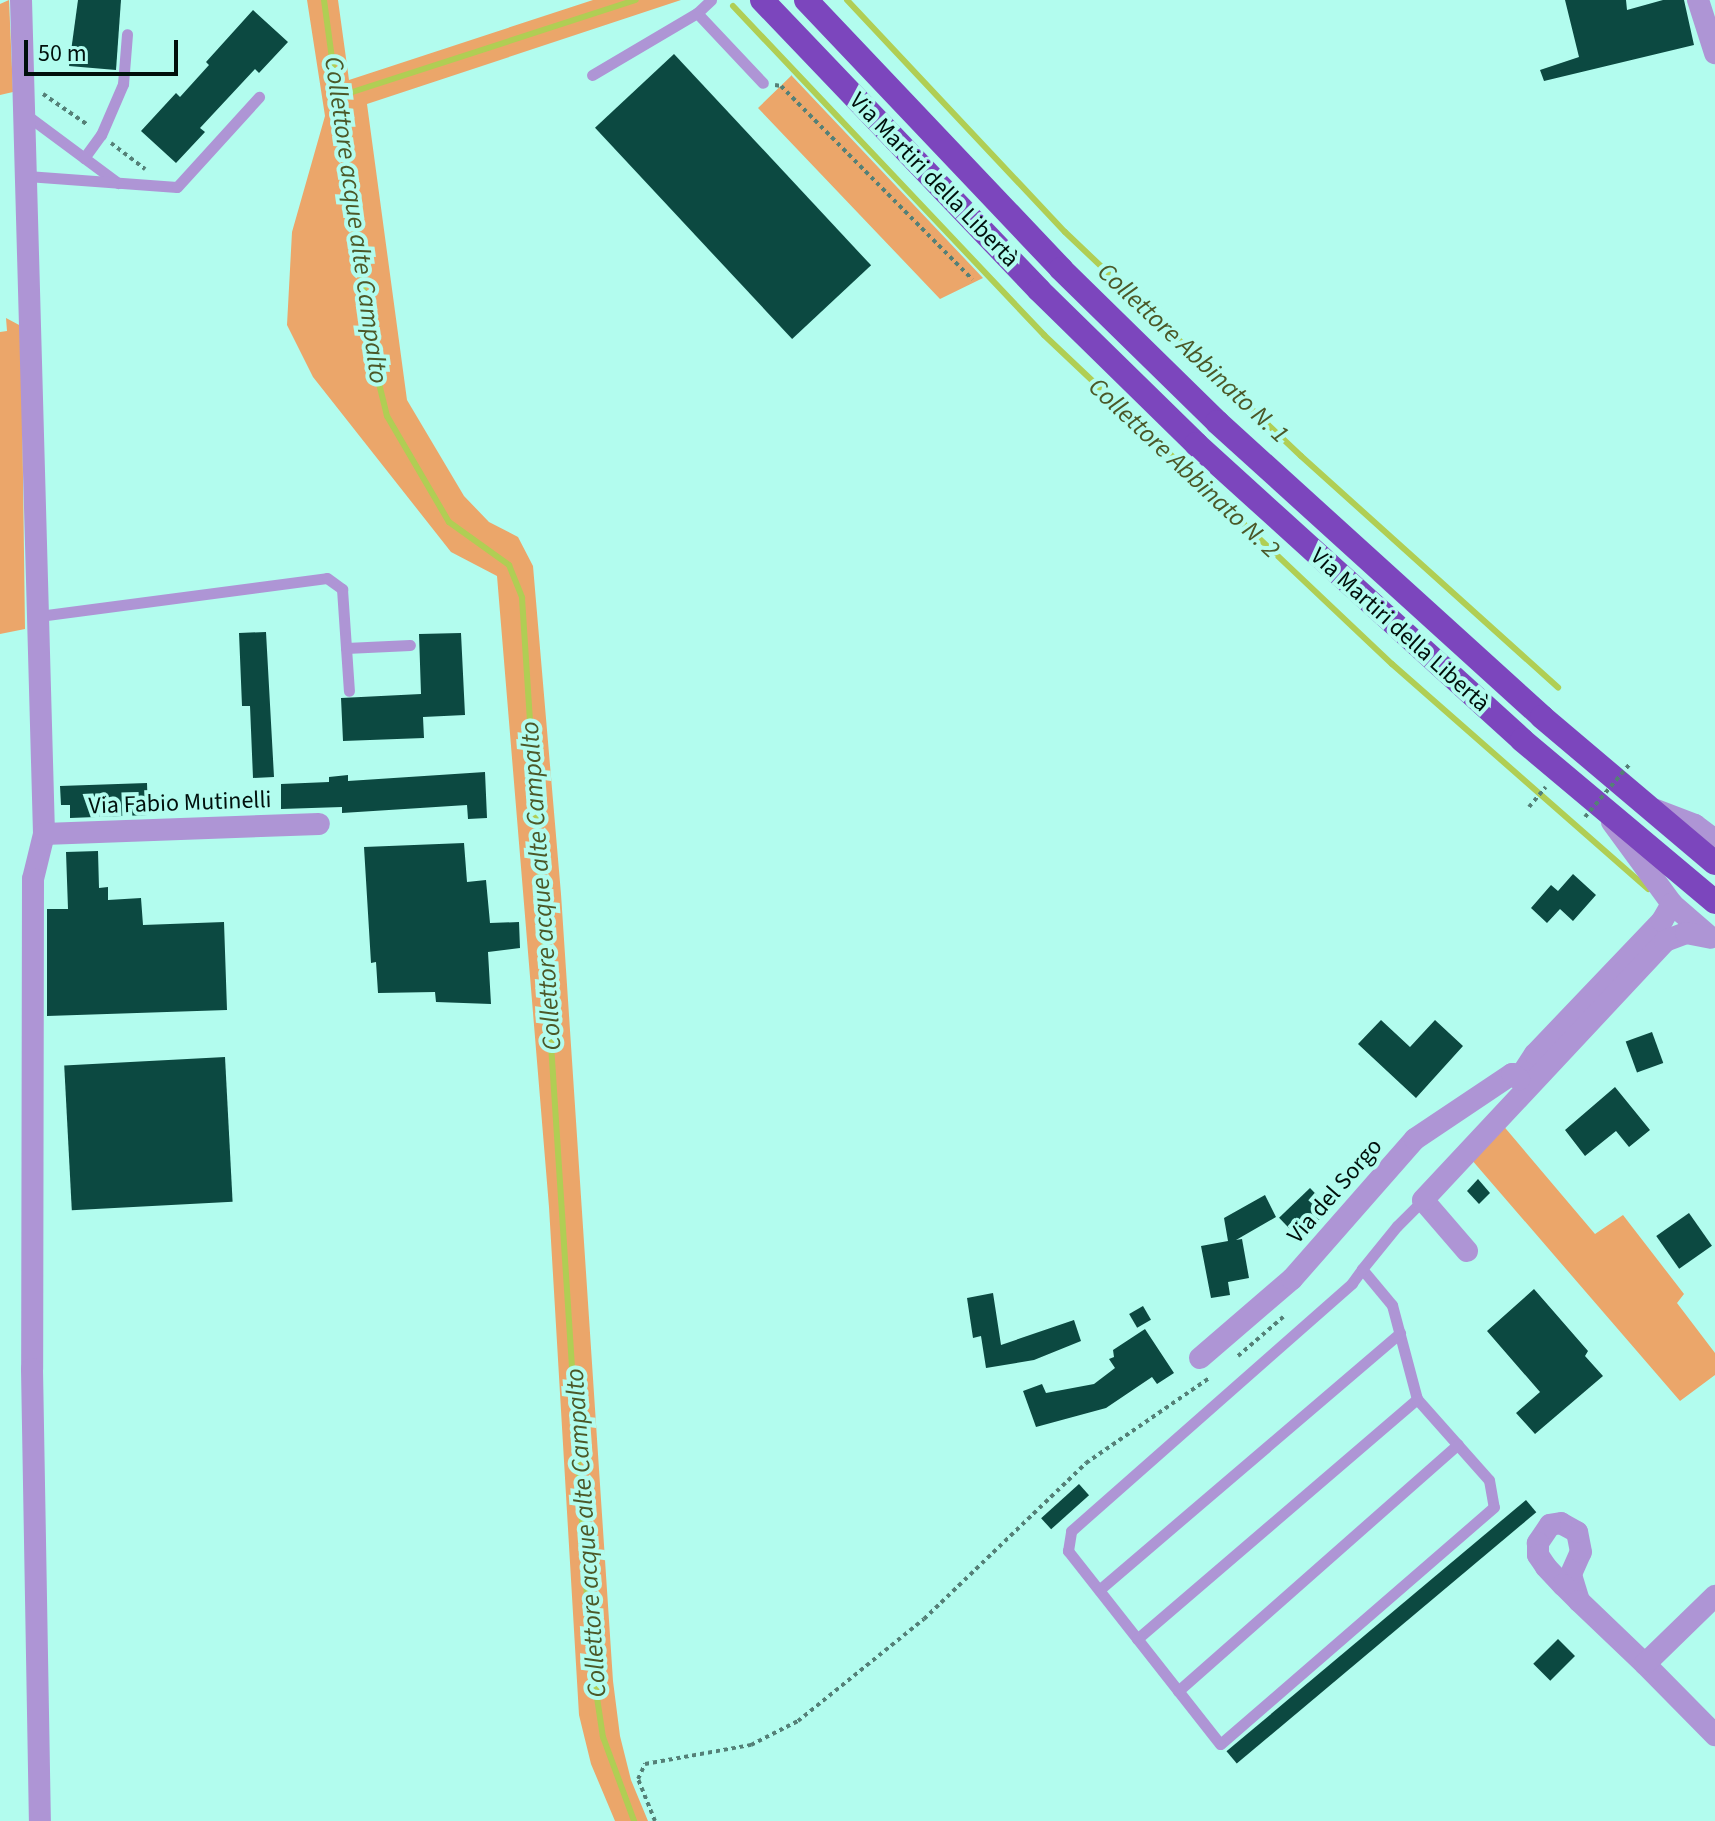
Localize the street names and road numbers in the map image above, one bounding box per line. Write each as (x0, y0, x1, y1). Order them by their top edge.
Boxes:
street label: Via Martiri della Libertà (843, 87, 1025, 273)
street label: Via Martiri della Libertà (1304, 542, 1496, 718)
street label: Via Fabio Mutinelli (88, 785, 272, 821)
street label: Via del Sorgo (1281, 1132, 1389, 1250)

